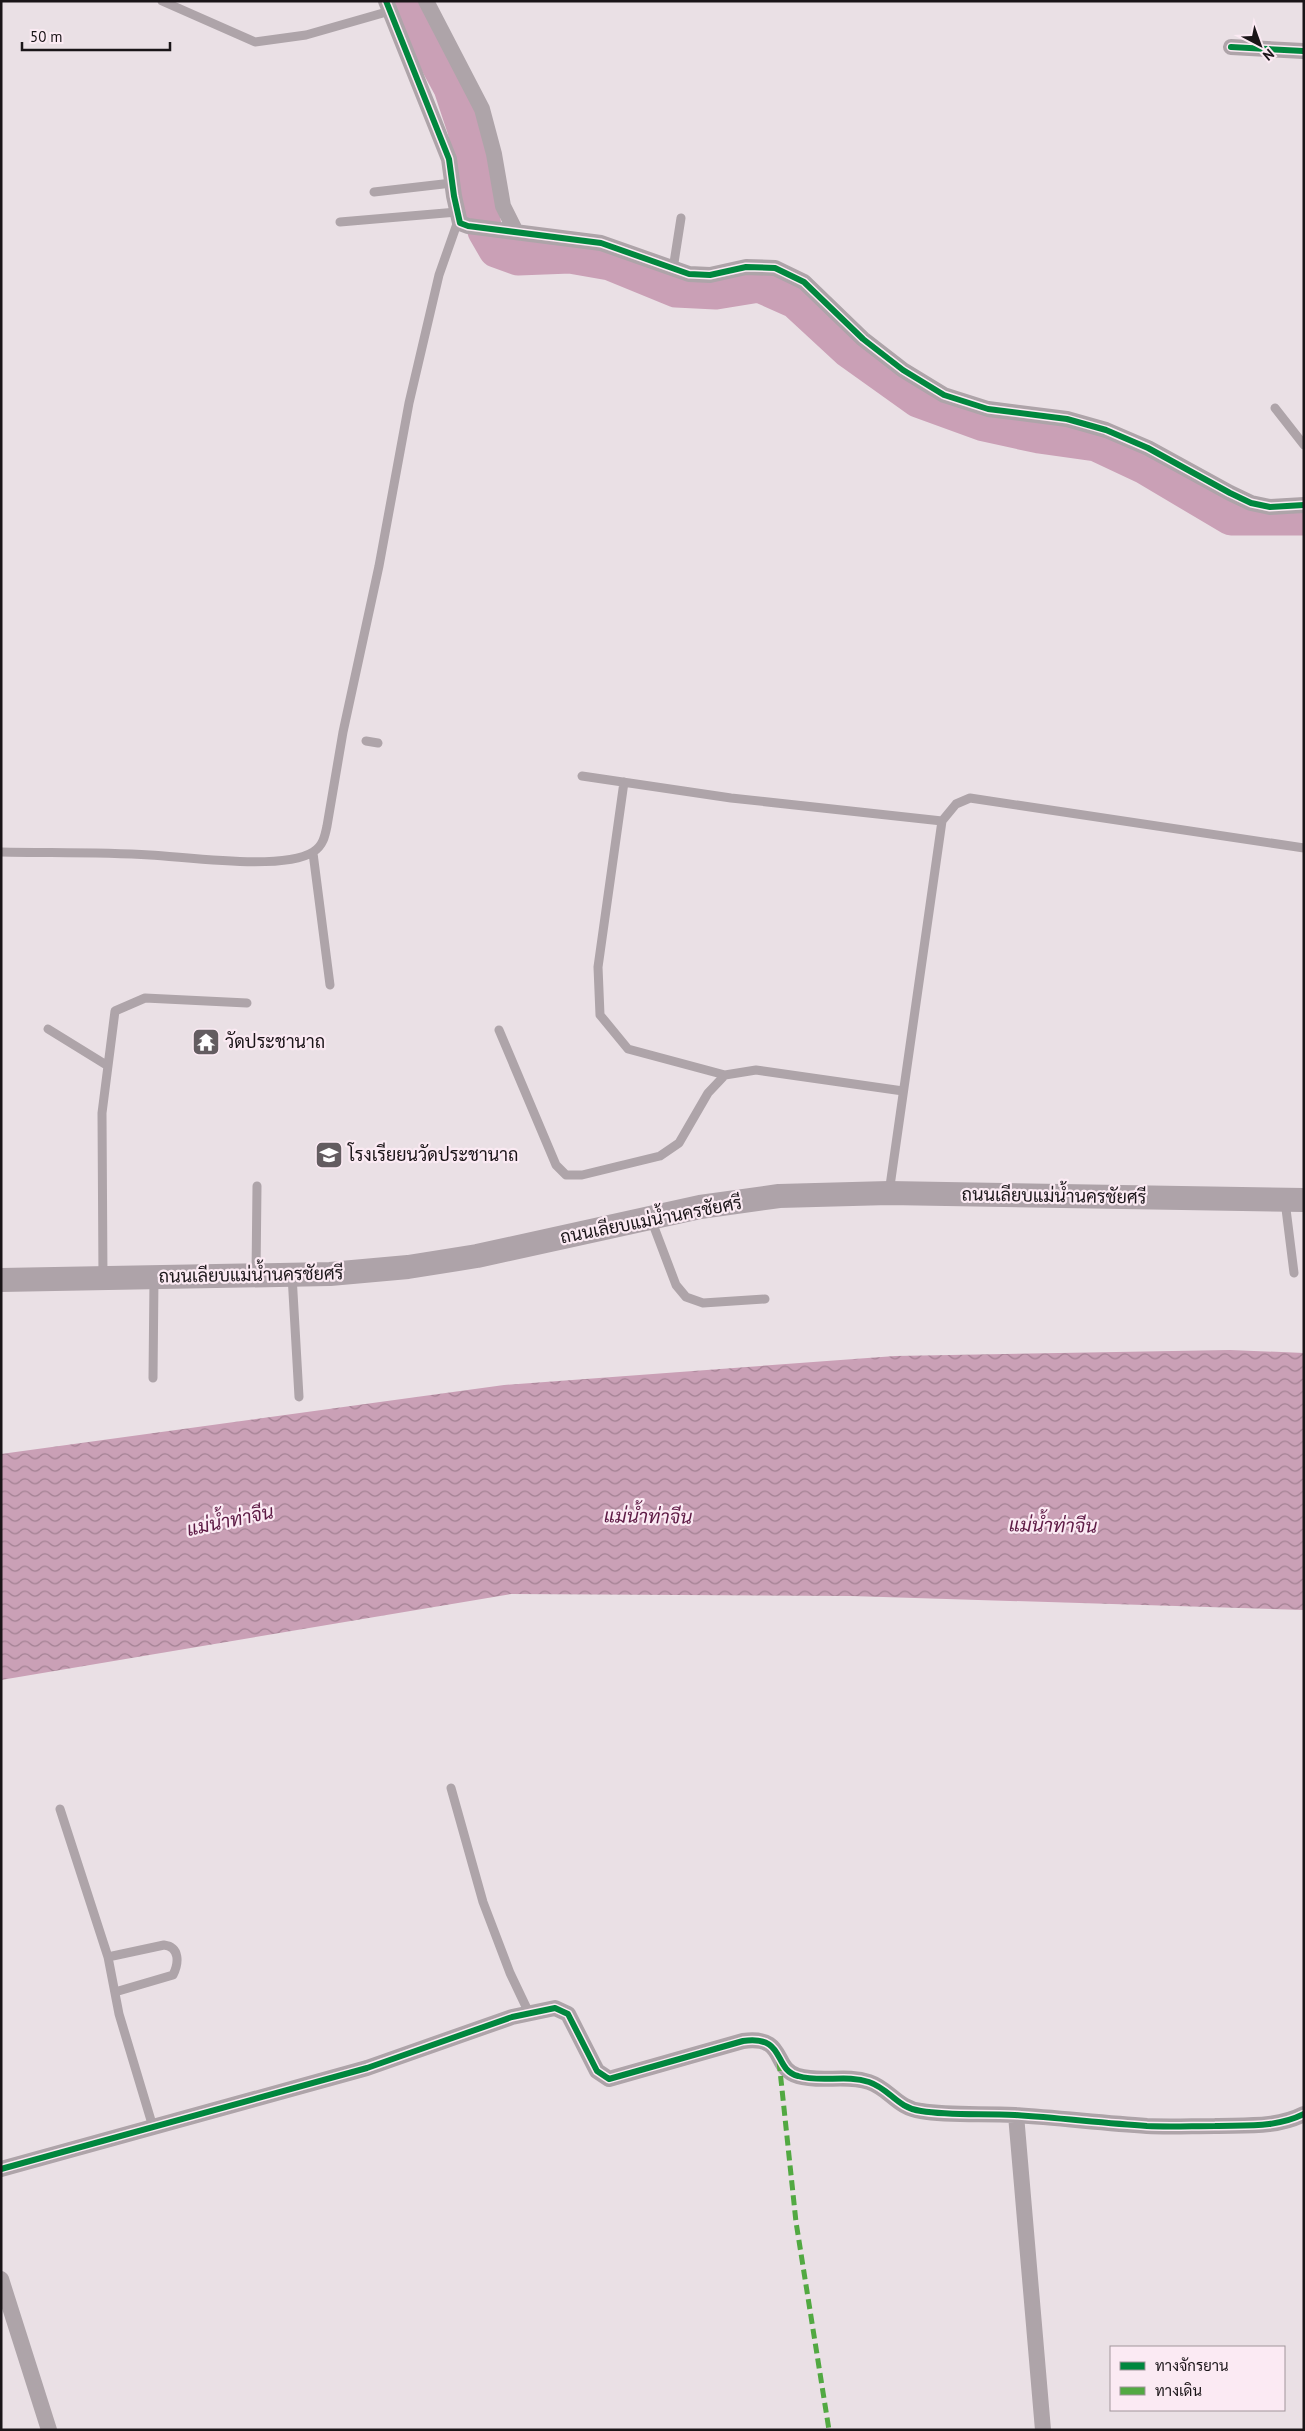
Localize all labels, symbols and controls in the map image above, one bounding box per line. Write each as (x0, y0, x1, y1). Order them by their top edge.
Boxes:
scale bar (22, 20, 170, 52)
north arrow (1235, 20, 1285, 70)
text: 50 m (30, 27, 63, 46)
text: N (1259, 45, 1278, 65)
temple icon: วัดประชานาถ (191, 1027, 221, 1057)
place label: วัดประชานาถ (225, 1030, 325, 1053)
school or university icon: โรงเรียยนวัดประชานาถ (314, 1140, 344, 1170)
place label: โรงเรียยนวัดประชานาถ (347, 1142, 518, 1166)
street label: ถนนเลียบแม่น้ำนครชัยศรี (961, 1178, 1147, 1209)
street label: ถนนเลียบแม่น้ำนครชัยศรี (557, 1187, 744, 1248)
street label: ถนนเลียบแม่น้ำนครชัยศรี (158, 1257, 344, 1288)
water label: แม่น้ำท่าจีน (184, 1496, 276, 1541)
water label: แม่น้ำท่าจีน (604, 1500, 692, 1529)
water label: แม่น้ำท่าจีน (1009, 1509, 1097, 1538)
legend (1110, 2346, 1285, 2411)
text: ทางจักรยาน (1155, 2356, 1229, 2375)
text: ทางเดิน (1155, 2381, 1202, 2400)

